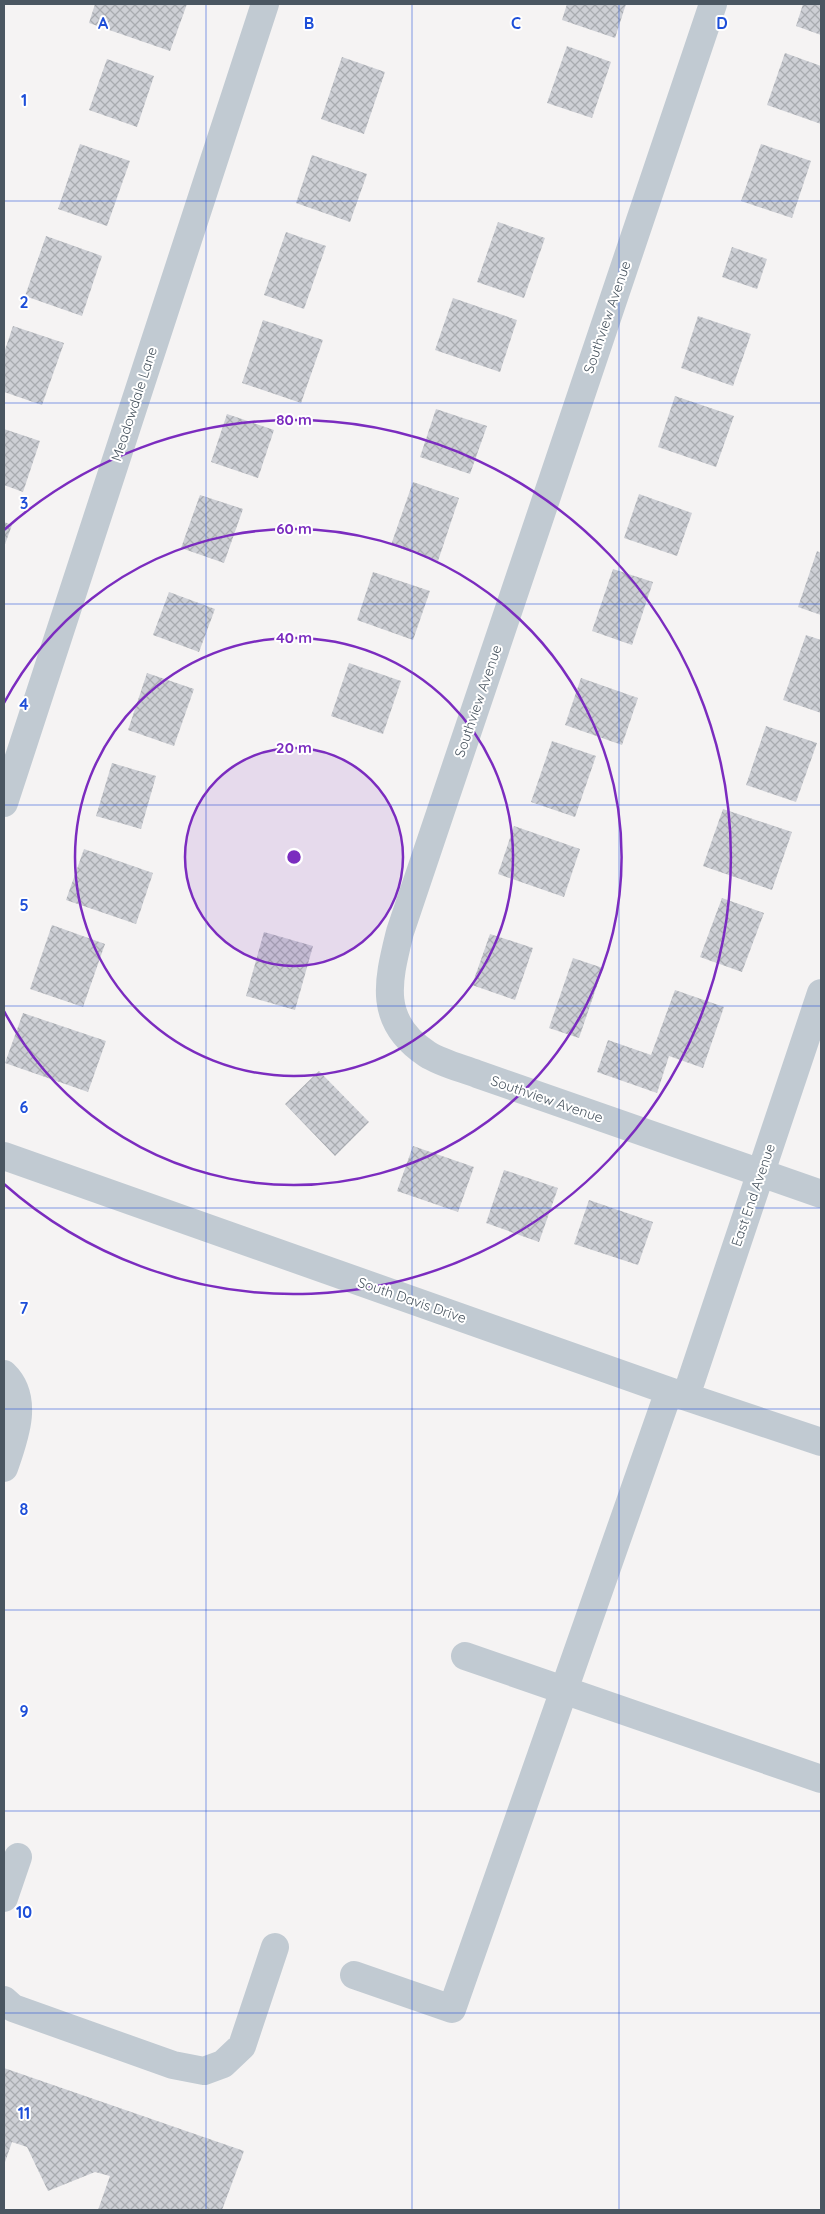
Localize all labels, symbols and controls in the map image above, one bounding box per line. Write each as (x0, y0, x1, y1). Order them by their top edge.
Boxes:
text: A (98, 13, 109, 33)
text: B (304, 13, 314, 33)
text: C (511, 13, 521, 33)
text: D (716, 13, 728, 33)
text: 1 (21, 90, 27, 110)
street label: Southview Avenue (579, 258, 635, 375)
text: 2 (19, 292, 29, 312)
street label: Meadowdale Lane (107, 344, 161, 463)
text: 80 m (276, 410, 312, 429)
text: 3 (20, 493, 28, 513)
text: 60 m (276, 519, 312, 538)
text: 40 m (276, 628, 312, 647)
street label: Southview Avenue (450, 642, 506, 759)
text: 4 (19, 694, 29, 714)
text: 20 m (276, 738, 312, 757)
centre of rings (285, 848, 303, 866)
text: 5 (19, 895, 29, 915)
street label: Southview Avenue (489, 1071, 606, 1127)
text: 6 (20, 1097, 29, 1117)
street label: East End Avenue (727, 1141, 779, 1249)
street label: South Davis Drive (355, 1273, 469, 1327)
text: 7 (20, 1298, 29, 1318)
text: 8 (20, 1499, 29, 1519)
text: 9 (19, 1701, 29, 1721)
text: 10 (16, 1902, 32, 1922)
text: 11 (18, 2103, 30, 2123)

